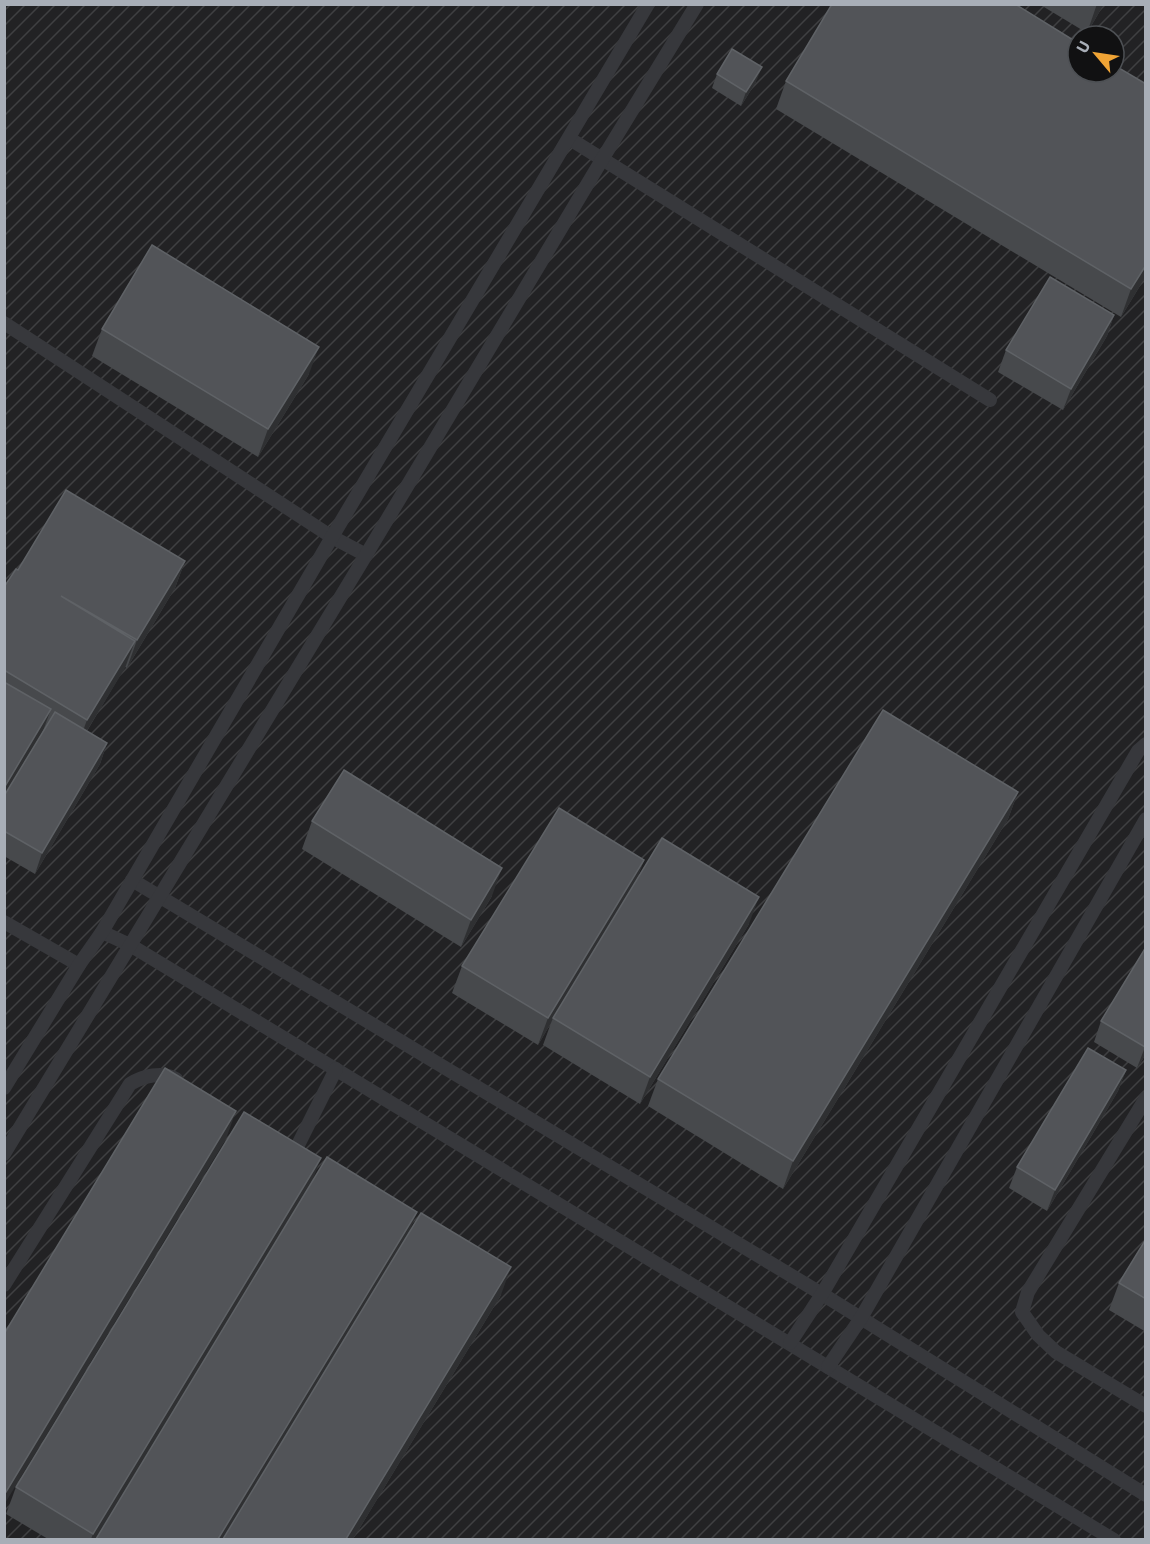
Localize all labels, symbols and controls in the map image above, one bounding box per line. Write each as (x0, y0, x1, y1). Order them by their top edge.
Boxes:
north arrow (1066, 24, 1126, 84)
text: U (1071, 37, 1094, 56)

